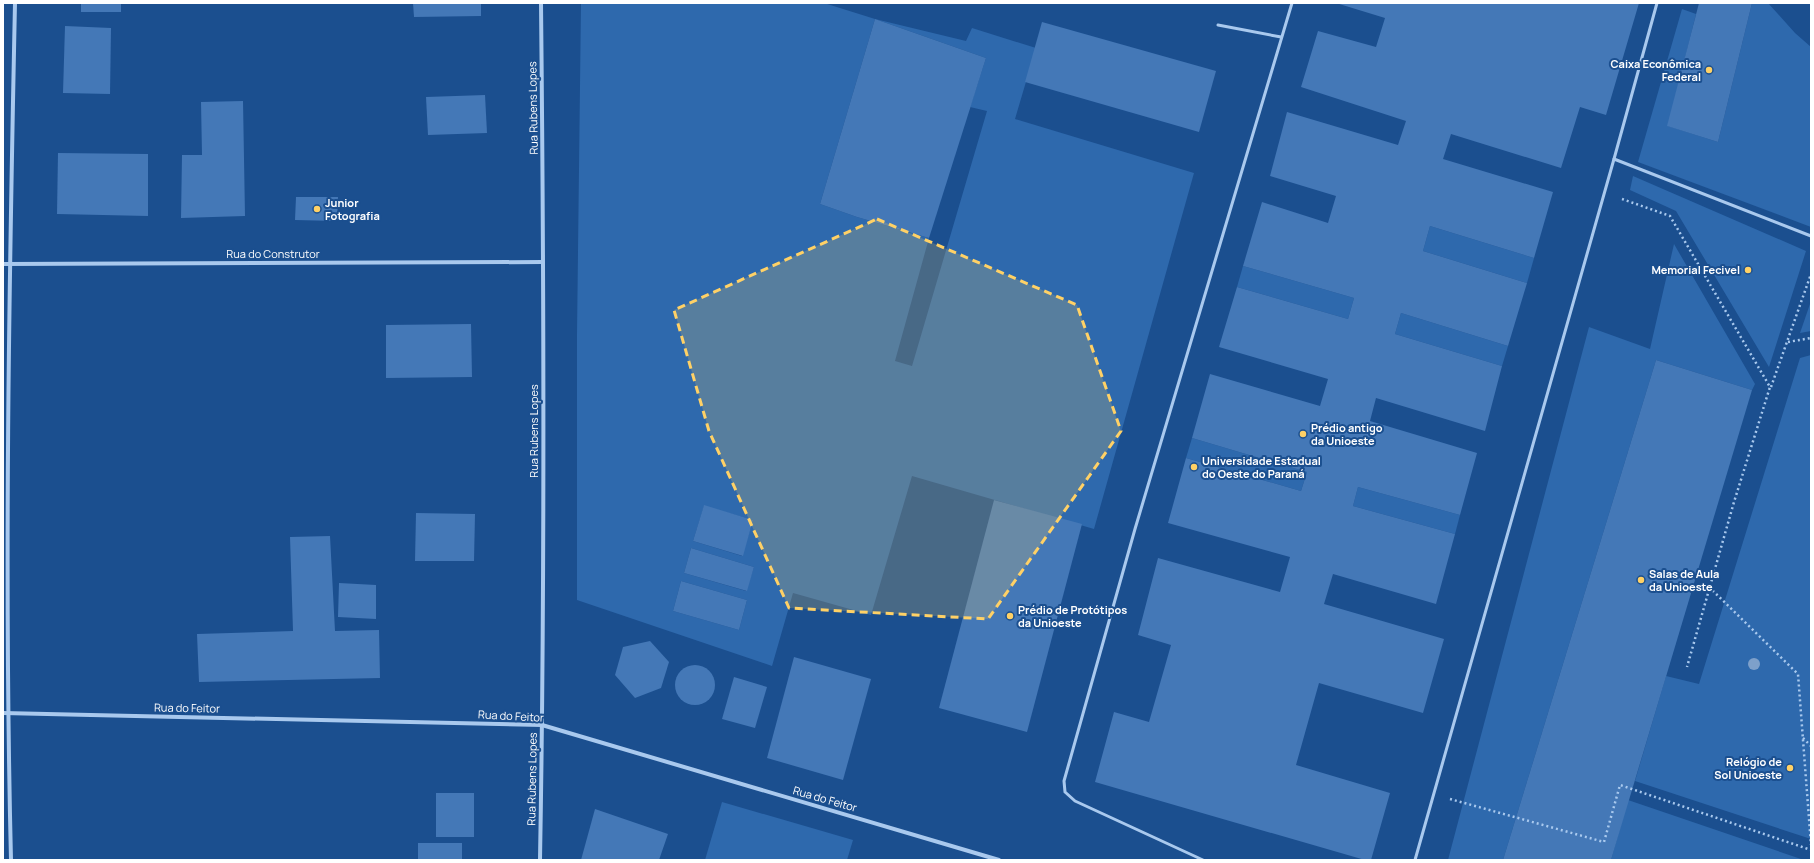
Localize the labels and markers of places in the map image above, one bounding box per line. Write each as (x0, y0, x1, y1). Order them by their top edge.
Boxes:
place label: Caixa Econômica Federal (1611, 56, 1701, 84)
marker: Caixa Econômica Federal (1704, 65, 1714, 75)
place label: Junior Fotografia (325, 195, 380, 223)
marker: Junior Fotografia (312, 204, 322, 214)
place label: Memorial Fecivel (1651, 262, 1740, 277)
marker: Memorial Fecivel (1743, 265, 1753, 275)
place label: Prédio antigo da Unioeste (1311, 420, 1383, 448)
marker: Prédio antigo da Unioeste (1298, 429, 1308, 439)
place label: Universidade Estadual do Oeste do Paraná (1202, 453, 1321, 481)
marker: Universidade Estadual do Oeste do Paraná (1189, 462, 1199, 472)
place label: Salas de Aula da Unioeste (1649, 566, 1719, 594)
marker: Salas de Aula da Unioeste (1636, 575, 1646, 585)
place label: Prédio de Protótipos da Unioeste (1018, 602, 1127, 630)
marker: Prédio de Protótipos da Unioeste (1005, 611, 1015, 621)
place label: Relógio de Sol Unioeste (1714, 754, 1782, 782)
marker: Relógio de Sol Unioeste (1785, 763, 1795, 773)

